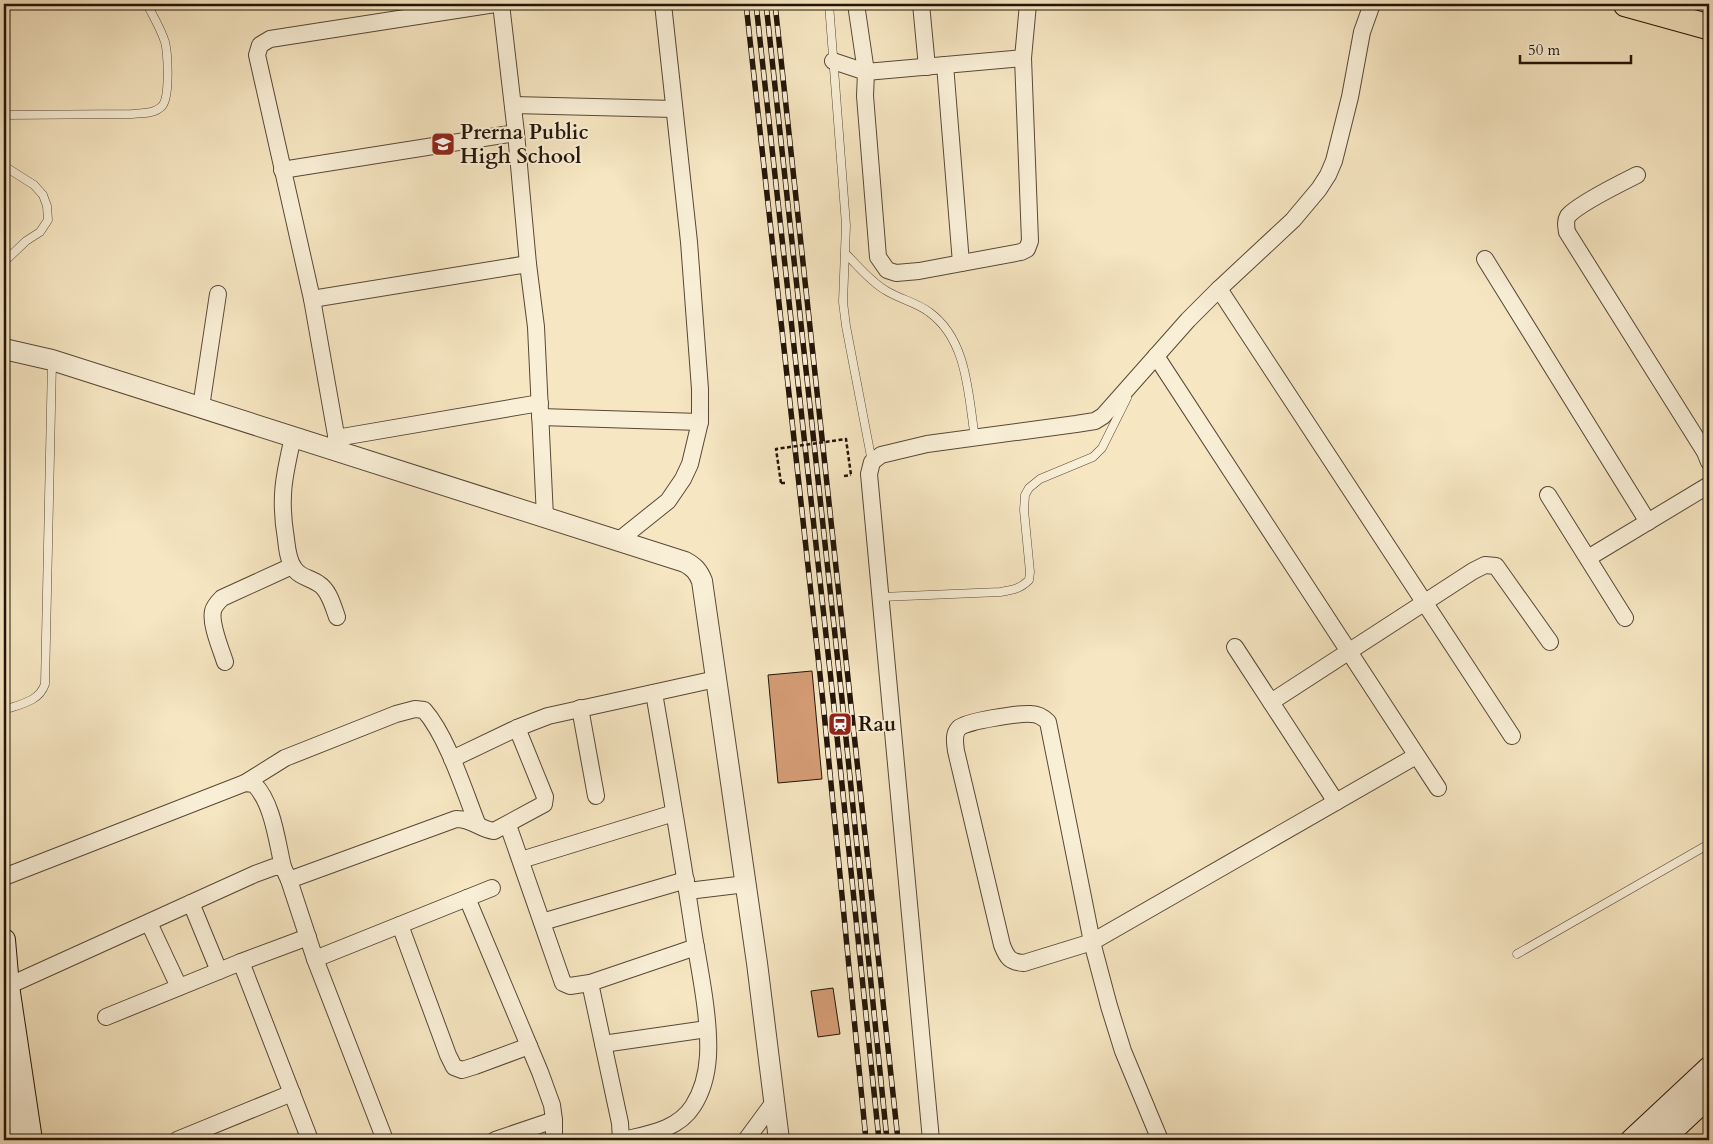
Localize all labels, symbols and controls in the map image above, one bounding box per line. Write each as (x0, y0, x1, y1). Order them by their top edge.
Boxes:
scale bar (1520, 32, 1632, 64)
text: 50 m (1528, 40, 1560, 60)
place label: Prerna Public High School (460, 118, 589, 171)
school or university icon: Prerna Public High School (430, 131, 456, 157)
place label: Rau (858, 710, 896, 739)
station icon: Rau (827, 711, 853, 737)

